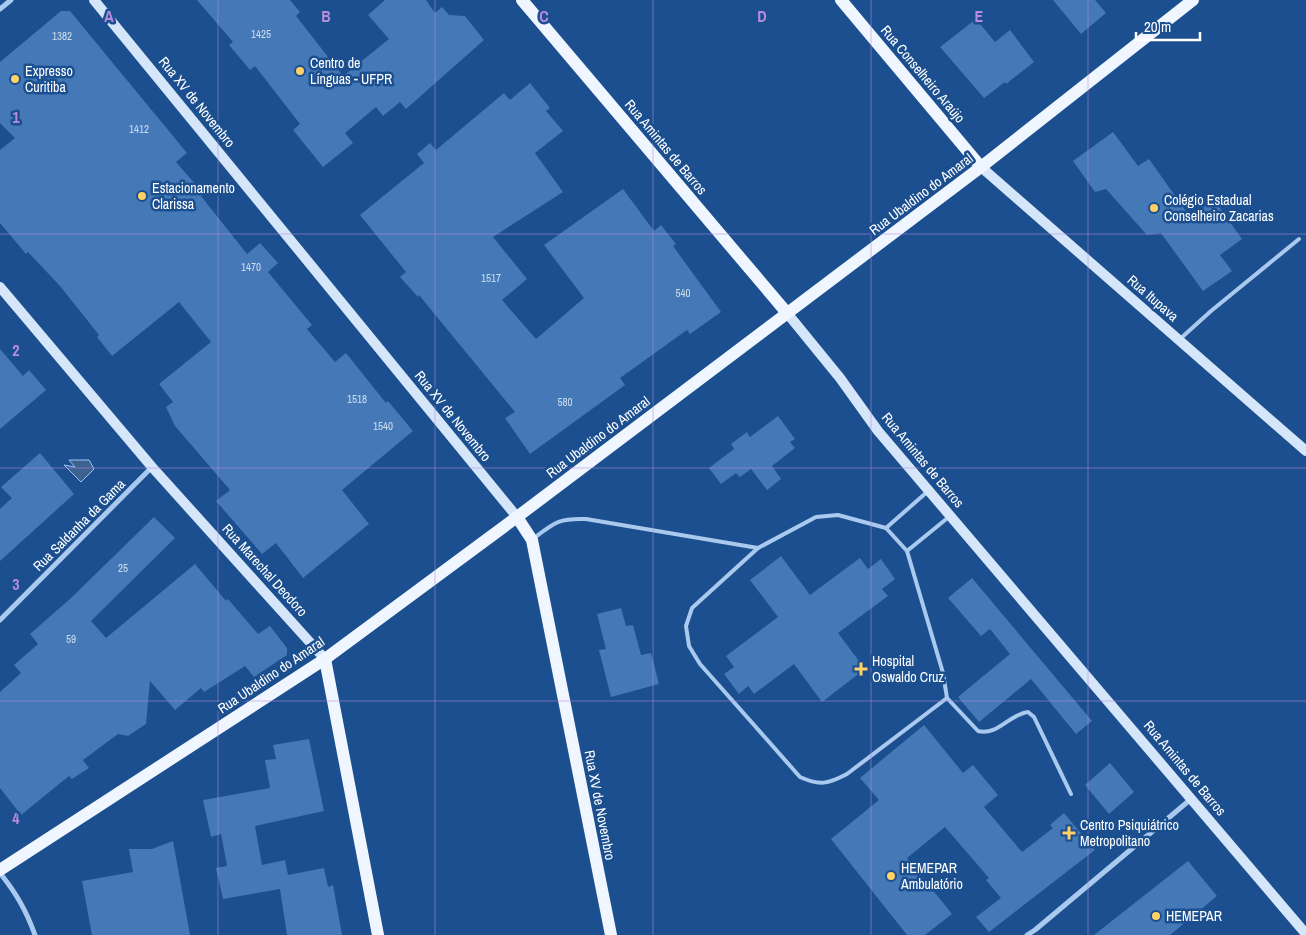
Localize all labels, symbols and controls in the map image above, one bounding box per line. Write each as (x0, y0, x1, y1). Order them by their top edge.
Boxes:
text: A (104, 5, 114, 27)
text: B (321, 5, 331, 27)
text: C (539, 5, 549, 27)
text: D (757, 5, 767, 27)
text: E (975, 5, 984, 27)
scale bar (1136, 10, 1200, 42)
text: 20 m (1144, 16, 1171, 37)
street label: Rua Conselheiro Araújo (877, 22, 969, 126)
house number: 1425 (251, 27, 271, 41)
house number: 1382 (52, 29, 72, 43)
street label: Rua XV de Novembro (155, 53, 239, 151)
place label: Centro de Línguas - UFPR (310, 54, 392, 88)
place label: Expresso Curitiba (25, 62, 73, 96)
marker: Centro de Línguas - UFPR (294, 65, 306, 77)
marker: Expresso Curitiba (9, 73, 21, 85)
street label: Rua Amintas de Barros (621, 96, 711, 198)
text: 1 (12, 106, 20, 128)
house number: 1412 (129, 122, 149, 136)
street label: Rua Ubaldino do Amaral (866, 149, 976, 239)
place label: Estacionamento Clarissa (152, 179, 235, 213)
marker: Estacionamento Clarissa (136, 190, 148, 202)
place label: Colégio Estadual Conselheiro Zacarias (1164, 191, 1274, 225)
marker: Colégio Estadual Conselheiro Zacarias (1148, 202, 1160, 214)
house number: 1470 (241, 260, 261, 274)
house number: 1517 (481, 271, 501, 285)
street label: Rua Itupava (1124, 271, 1183, 325)
house number: 540 (675, 286, 691, 300)
text: 2 (12, 339, 20, 361)
street label: Rua XV de Novembro (411, 367, 495, 465)
house number: 1518 (347, 392, 367, 406)
street label: Rua Ubaldino do Amaral (543, 392, 653, 482)
house number: 580 (557, 395, 573, 409)
street label: Rua Amintas de Barros (878, 409, 968, 511)
house number: 1540 (373, 419, 393, 433)
street label: Rua Saldanha da Gama (29, 475, 129, 575)
street label: Rua Marechal Deodoro (219, 520, 311, 620)
house number: 25 (118, 561, 128, 575)
text: 3 (12, 573, 20, 595)
house number: 59 (66, 632, 76, 646)
street label: Rua Ubaldino do Amaral (214, 633, 328, 717)
place label: Hospital Oswaldo Cruz (872, 652, 944, 686)
marker: Hospital Oswaldo Cruz (854, 662, 868, 676)
street label: Rua Amintas de Barros (1140, 717, 1230, 819)
street label: Rua XV de Novembro (581, 748, 619, 862)
text: 4 (12, 807, 20, 829)
place label: Centro Psiquiátrico Metropolitano (1080, 816, 1179, 850)
marker: Centro Psiquiátrico Metropolitano (1062, 826, 1076, 840)
place label: HEMEPAR Ambulatório (900, 859, 963, 893)
marker: HEMEPAR Ambulatório (885, 870, 897, 882)
place label: HEMEPAR (1166, 907, 1222, 925)
marker: HEMEPAR (1150, 910, 1162, 922)

